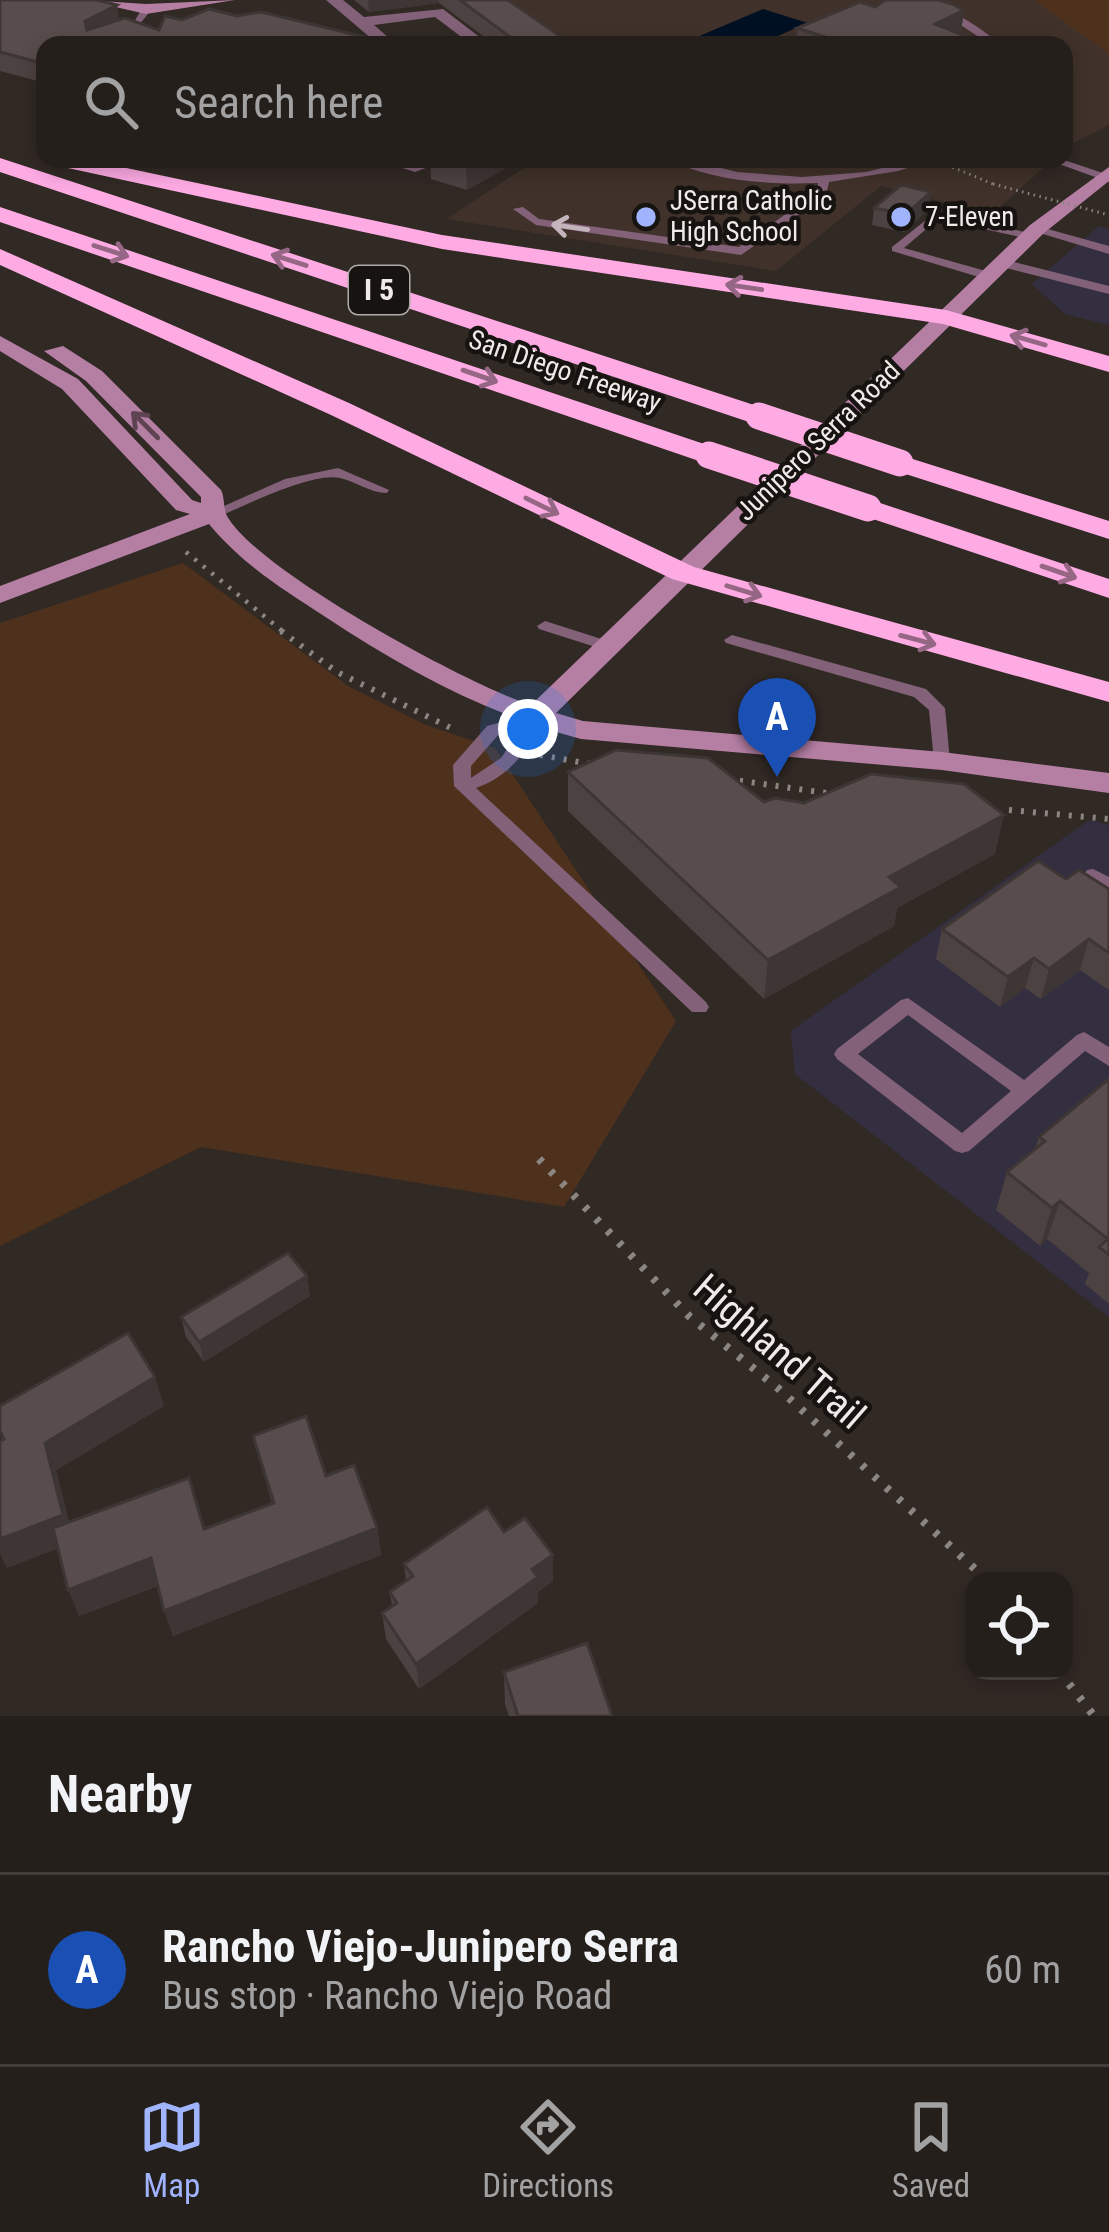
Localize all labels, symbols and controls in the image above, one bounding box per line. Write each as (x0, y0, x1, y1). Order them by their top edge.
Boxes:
search box (36, 36, 1073, 168)
icon: search (78, 69, 144, 135)
text: Search here (174, 76, 383, 129)
place label: JSerra Catholic High School (670, 185, 832, 248)
place label: 7-Eleven (925, 201, 1014, 233)
marker: JSerra Catholic High School (633, 204, 659, 230)
marker: 7-Eleven (888, 204, 914, 230)
one-way arrow (551, 215, 590, 238)
one-way arrow (91, 241, 129, 263)
one-way arrow (271, 248, 309, 270)
road number: I 5 (349, 266, 409, 314)
one-way arrow (726, 275, 765, 298)
street label: San Diego Freeway (465, 323, 665, 419)
one-way arrow (1010, 328, 1048, 350)
street label: Junipero Serra Road (730, 355, 906, 527)
one-way arrow (460, 367, 498, 389)
one-way arrow (131, 411, 159, 440)
one-way arrow (524, 495, 559, 518)
one-way arrow (1039, 563, 1077, 585)
one-way arrow (724, 581, 762, 603)
one-way arrow (899, 630, 937, 652)
pin: A (738, 678, 816, 777)
your location (498, 699, 558, 759)
street label: Highland Trail (684, 1265, 874, 1439)
map controls (965, 1572, 1073, 1680)
button: locate (965, 1572, 1073, 1680)
text: Nearby (48, 1765, 192, 1824)
text: Rancho Viejo-Junipero Serra (162, 1920, 679, 1973)
text: A (75, 1947, 99, 1993)
text: 60 m (984, 1947, 1061, 1993)
text: Bus stop · Rancho Viejo Road (162, 1973, 612, 2019)
tab: Map (139, 2094, 205, 2205)
tab: Directions (482, 2094, 614, 2205)
tab: Saved (892, 2094, 970, 2205)

